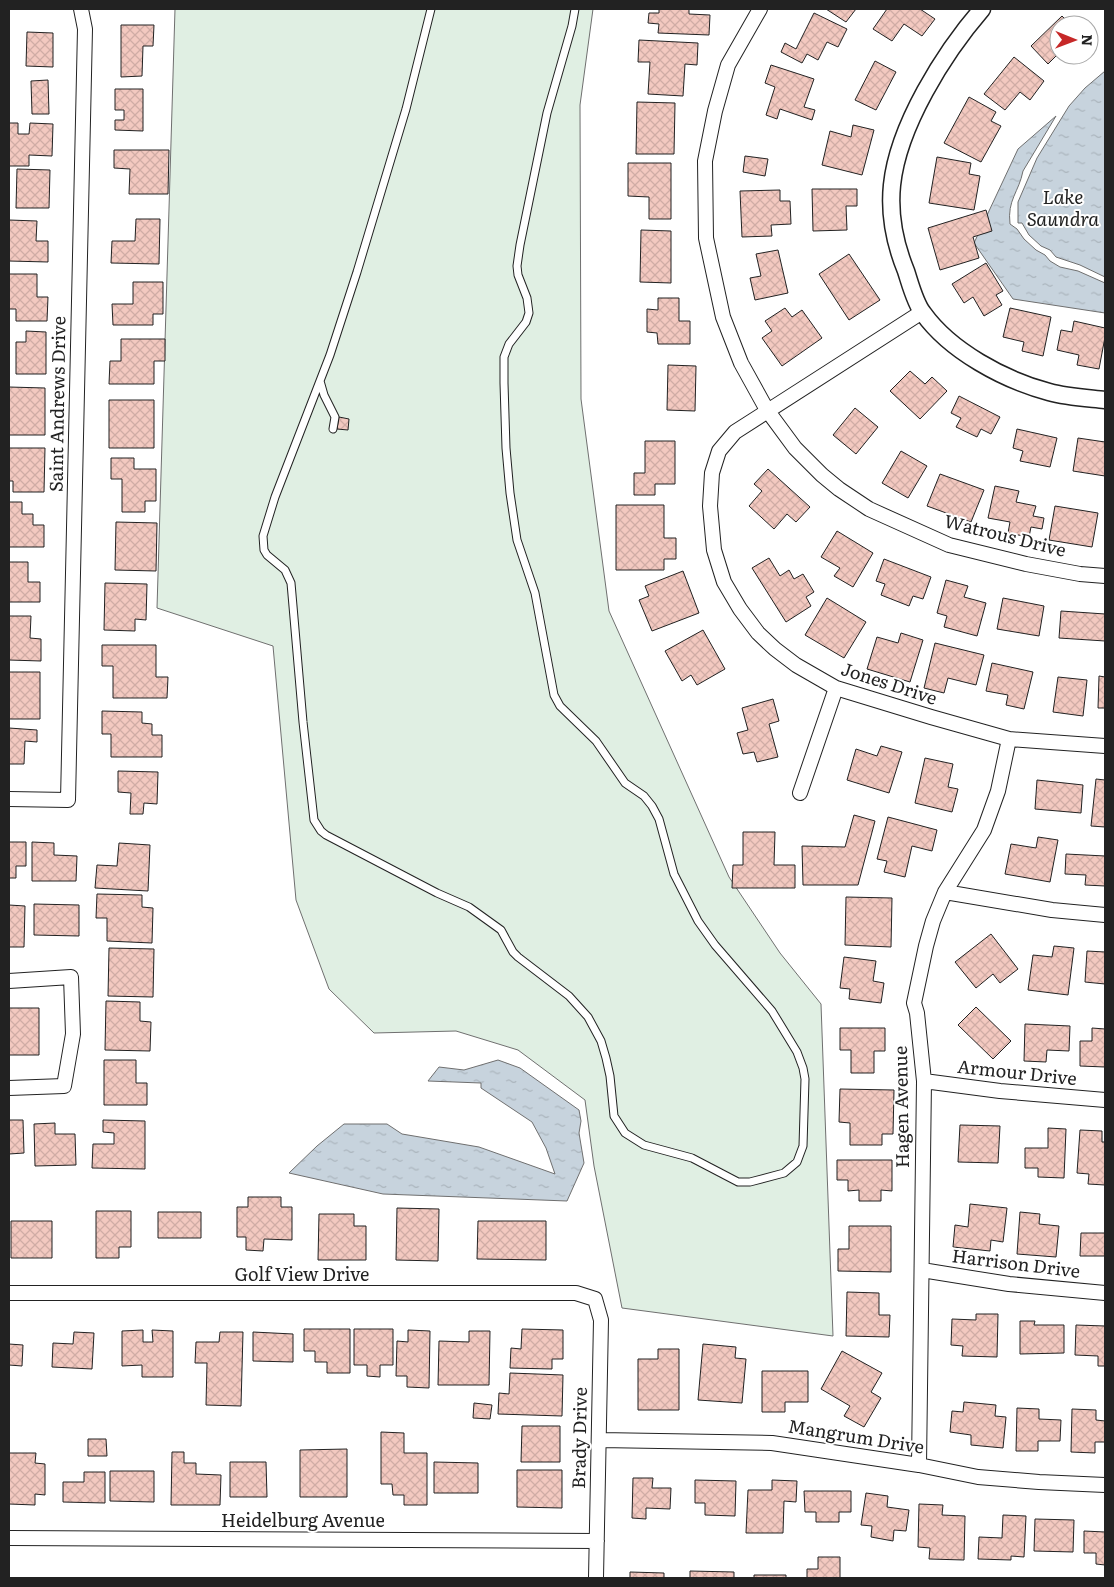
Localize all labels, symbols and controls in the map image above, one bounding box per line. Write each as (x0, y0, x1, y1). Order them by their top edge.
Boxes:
north arrow (1049, 15, 1099, 65)
text: N (1078, 34, 1098, 47)
water label: Lake Saundra (1027, 182, 1099, 232)
street label: Saint Andrews Drive (41, 316, 72, 492)
street label: Watrous Drive (942, 506, 1069, 563)
street label: Jones Drive (838, 654, 941, 711)
street label: Hagen Avenue (886, 1046, 915, 1168)
street label: Armour Drive (956, 1052, 1078, 1091)
street label: Harrison Drive (951, 1241, 1082, 1284)
street label: Golf View Drive (235, 1260, 369, 1287)
street label: Brady Drive (564, 1387, 593, 1489)
street label: Mangrum Drive (786, 1411, 926, 1460)
street label: Heidelburg Avenue (221, 1506, 385, 1533)

